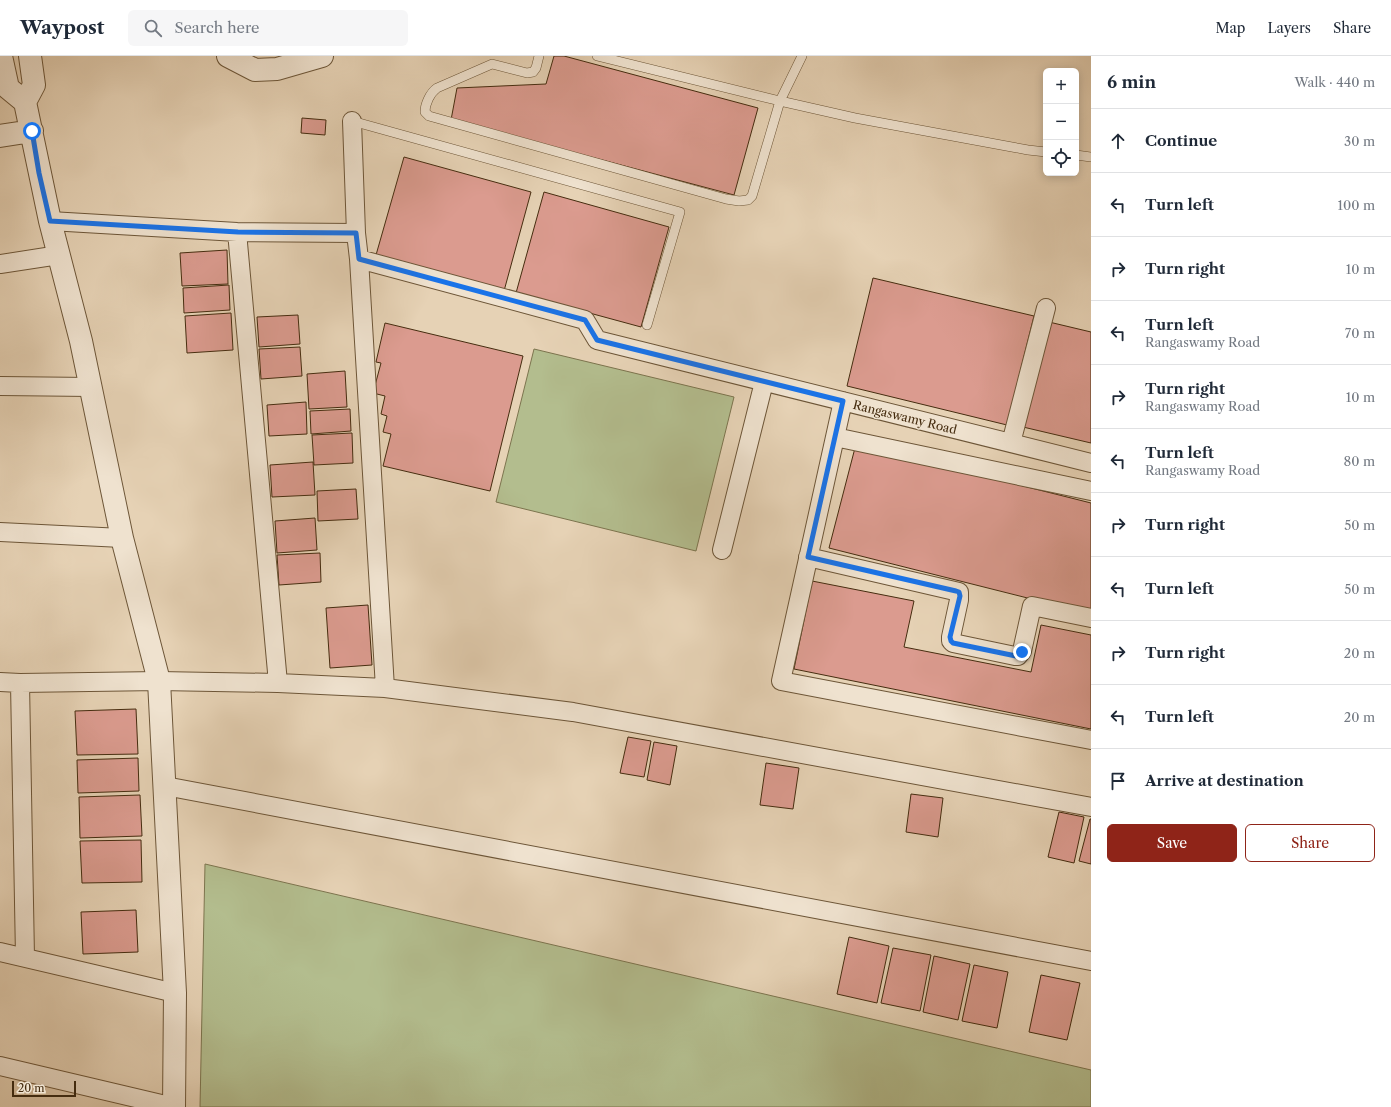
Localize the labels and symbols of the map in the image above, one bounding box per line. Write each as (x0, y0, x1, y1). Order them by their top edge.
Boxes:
route start (23, 122, 41, 140)
street label: Rangaswamy Road (852, 397, 959, 437)
route end (1013, 643, 1031, 661)
scale bar (12, 1079, 76, 1098)

